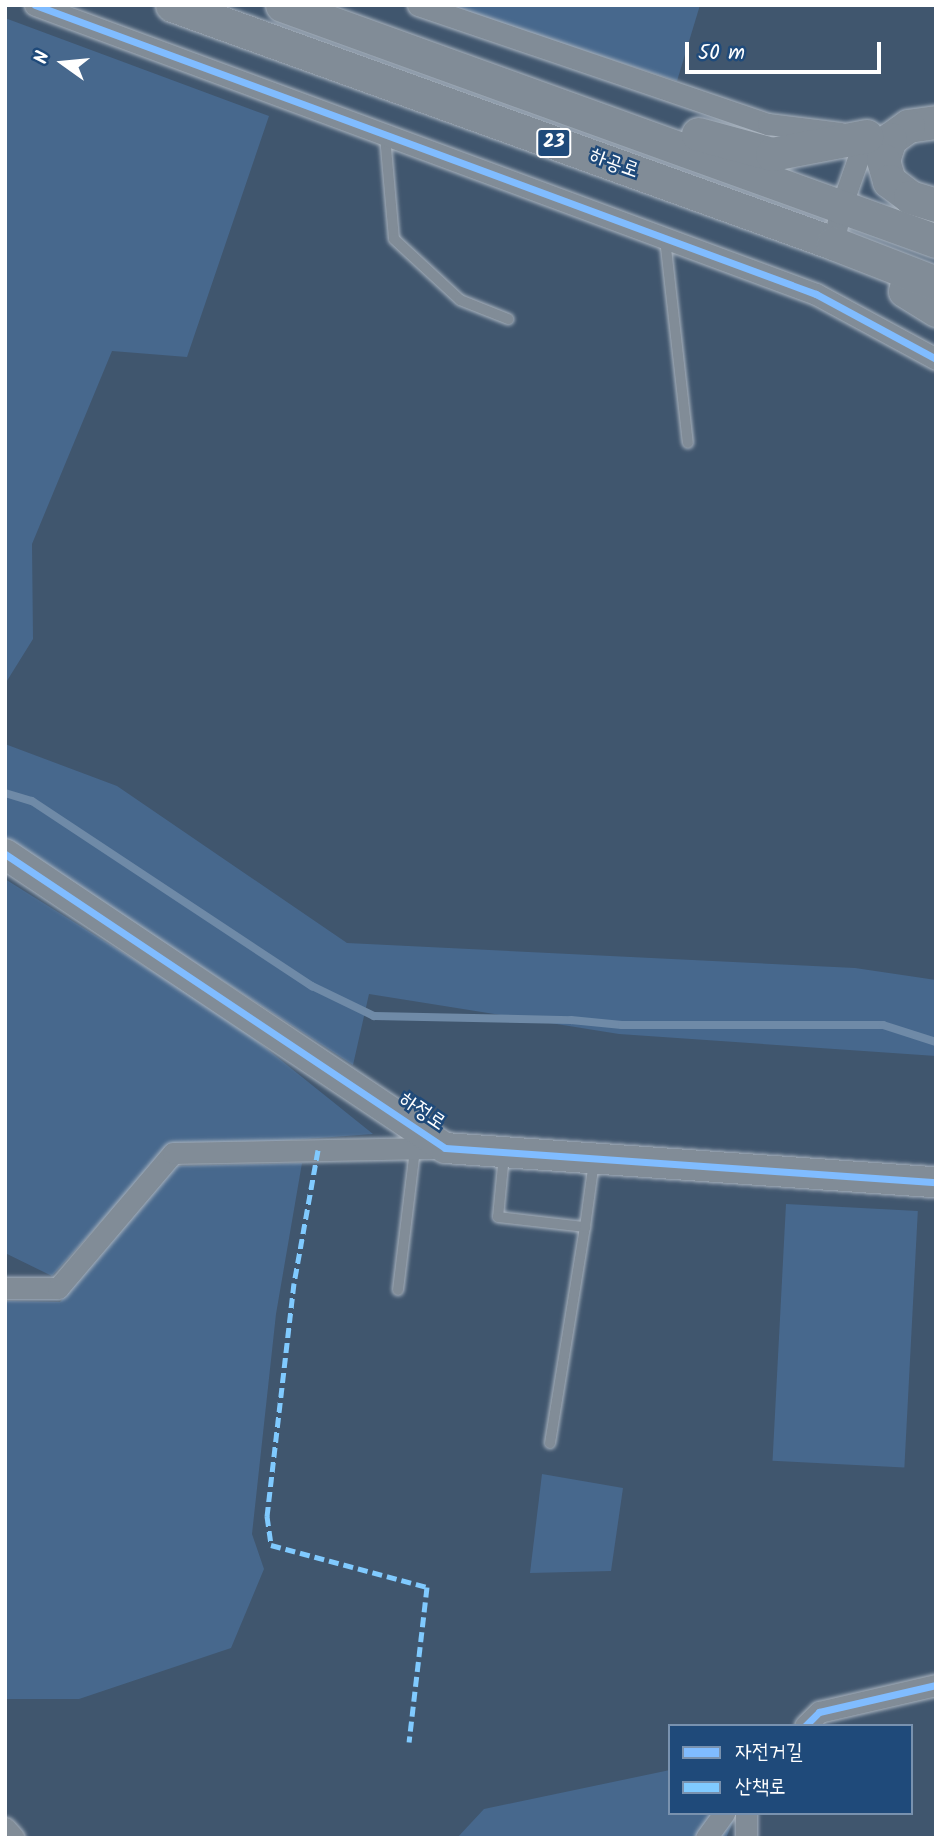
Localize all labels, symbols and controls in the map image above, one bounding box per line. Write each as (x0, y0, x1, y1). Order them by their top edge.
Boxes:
north arrow (28, 28, 98, 98)
scale bar (689, 28, 885, 72)
text: 50 m (698, 37, 745, 70)
text: N (27, 48, 59, 67)
road number: 23 (535, 127, 573, 158)
street label: 하공로 (586, 143, 642, 185)
street label: 하정로 (394, 1087, 450, 1137)
legend (668, 1724, 913, 1815)
text: 자전거길 (735, 1736, 803, 1769)
text: 산책로 (735, 1771, 786, 1804)

